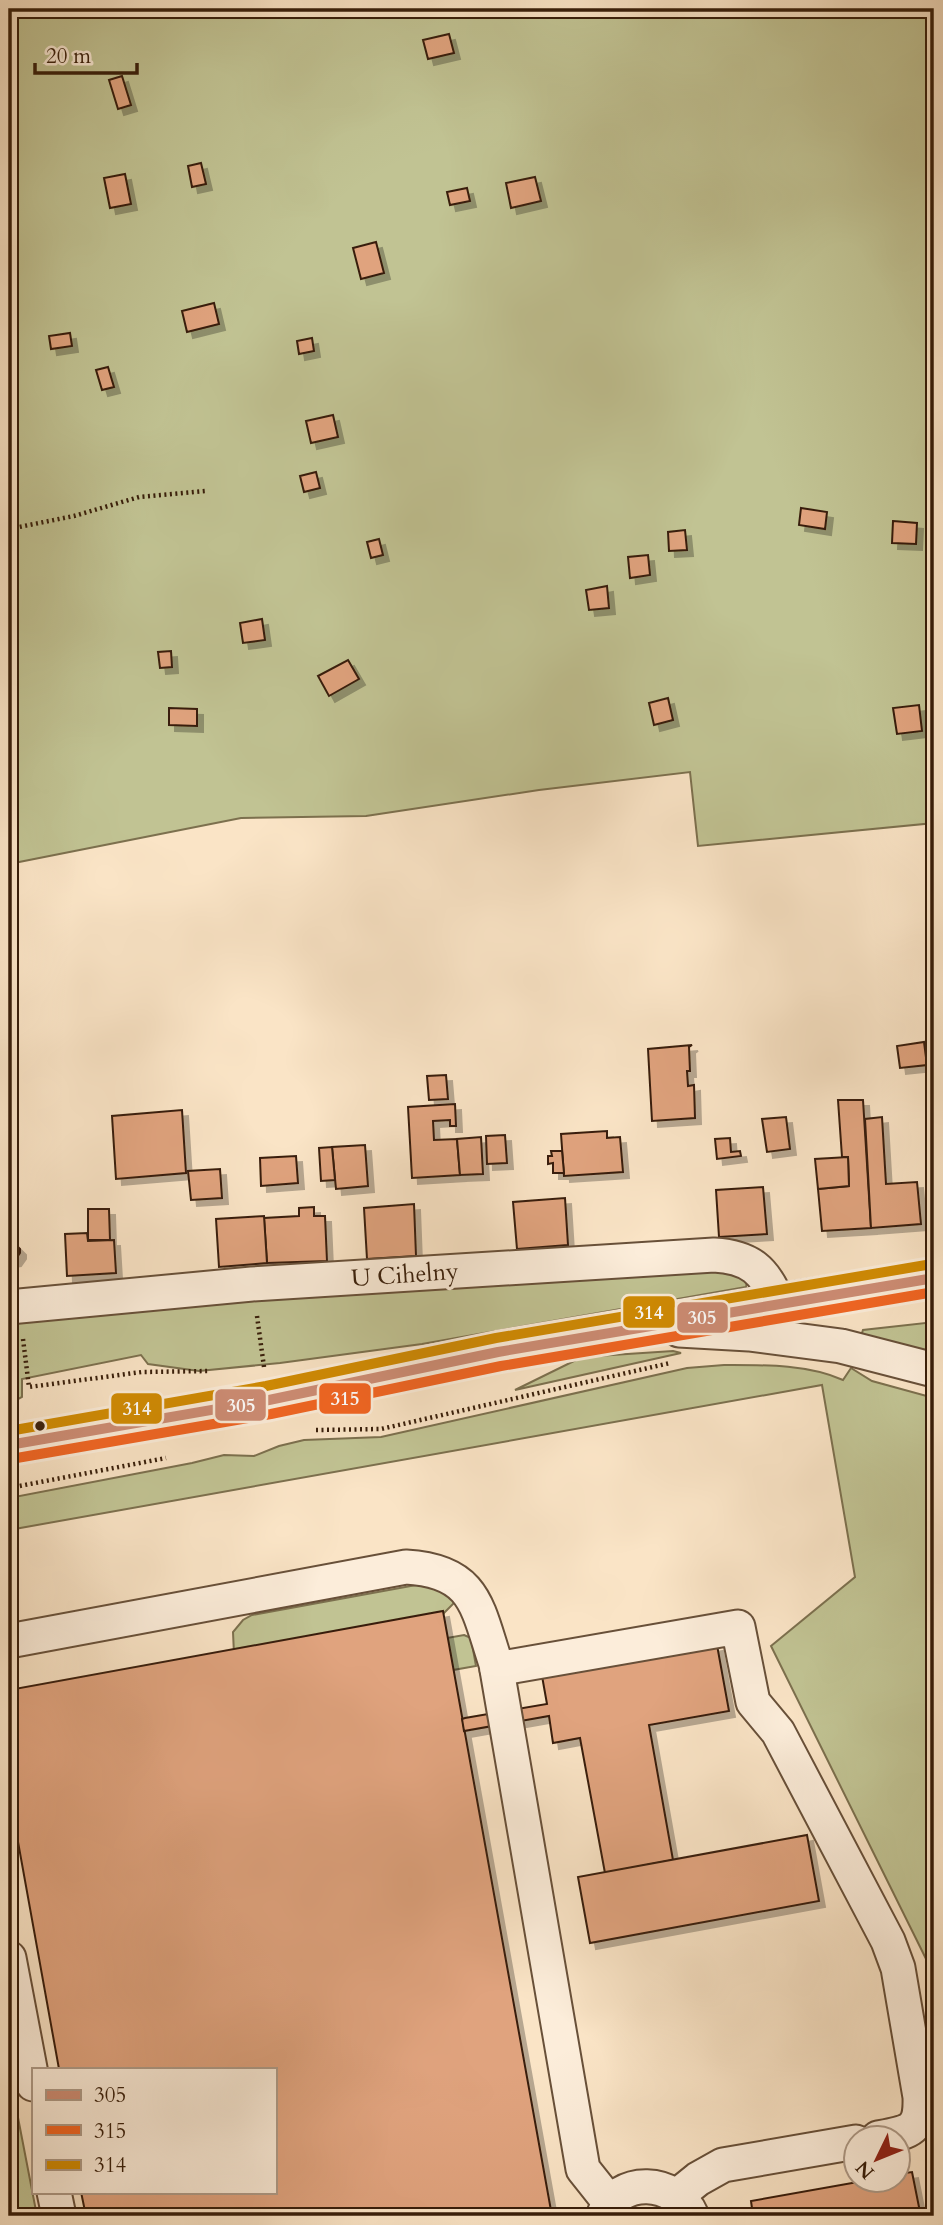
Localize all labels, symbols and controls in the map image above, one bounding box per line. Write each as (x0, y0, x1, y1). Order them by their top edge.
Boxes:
scale bar (35, 32, 136, 76)
text: 20 m (46, 42, 91, 71)
street label: U Cihelny (350, 1255, 460, 1295)
line badge: 314 (622, 1295, 676, 1329)
text: 314 (634, 1300, 664, 1326)
line badge: 305 (676, 1301, 729, 1334)
text: 305 (687, 1305, 717, 1331)
line badge: 315 (318, 1382, 372, 1415)
text: 315 (330, 1386, 360, 1412)
line badge: 305 (214, 1388, 267, 1422)
line badge: 314 (110, 1392, 163, 1425)
text: 305 (226, 1393, 256, 1419)
text: 314 (122, 1396, 152, 1422)
unlabelled marker (33, 1419, 47, 1433)
legend (32, 2068, 276, 2194)
text: 305 (94, 2081, 126, 2110)
text: 315 (94, 2117, 126, 2146)
north arrow (842, 2124, 912, 2194)
text: 314 (94, 2151, 127, 2180)
text: N (850, 2155, 880, 2185)

